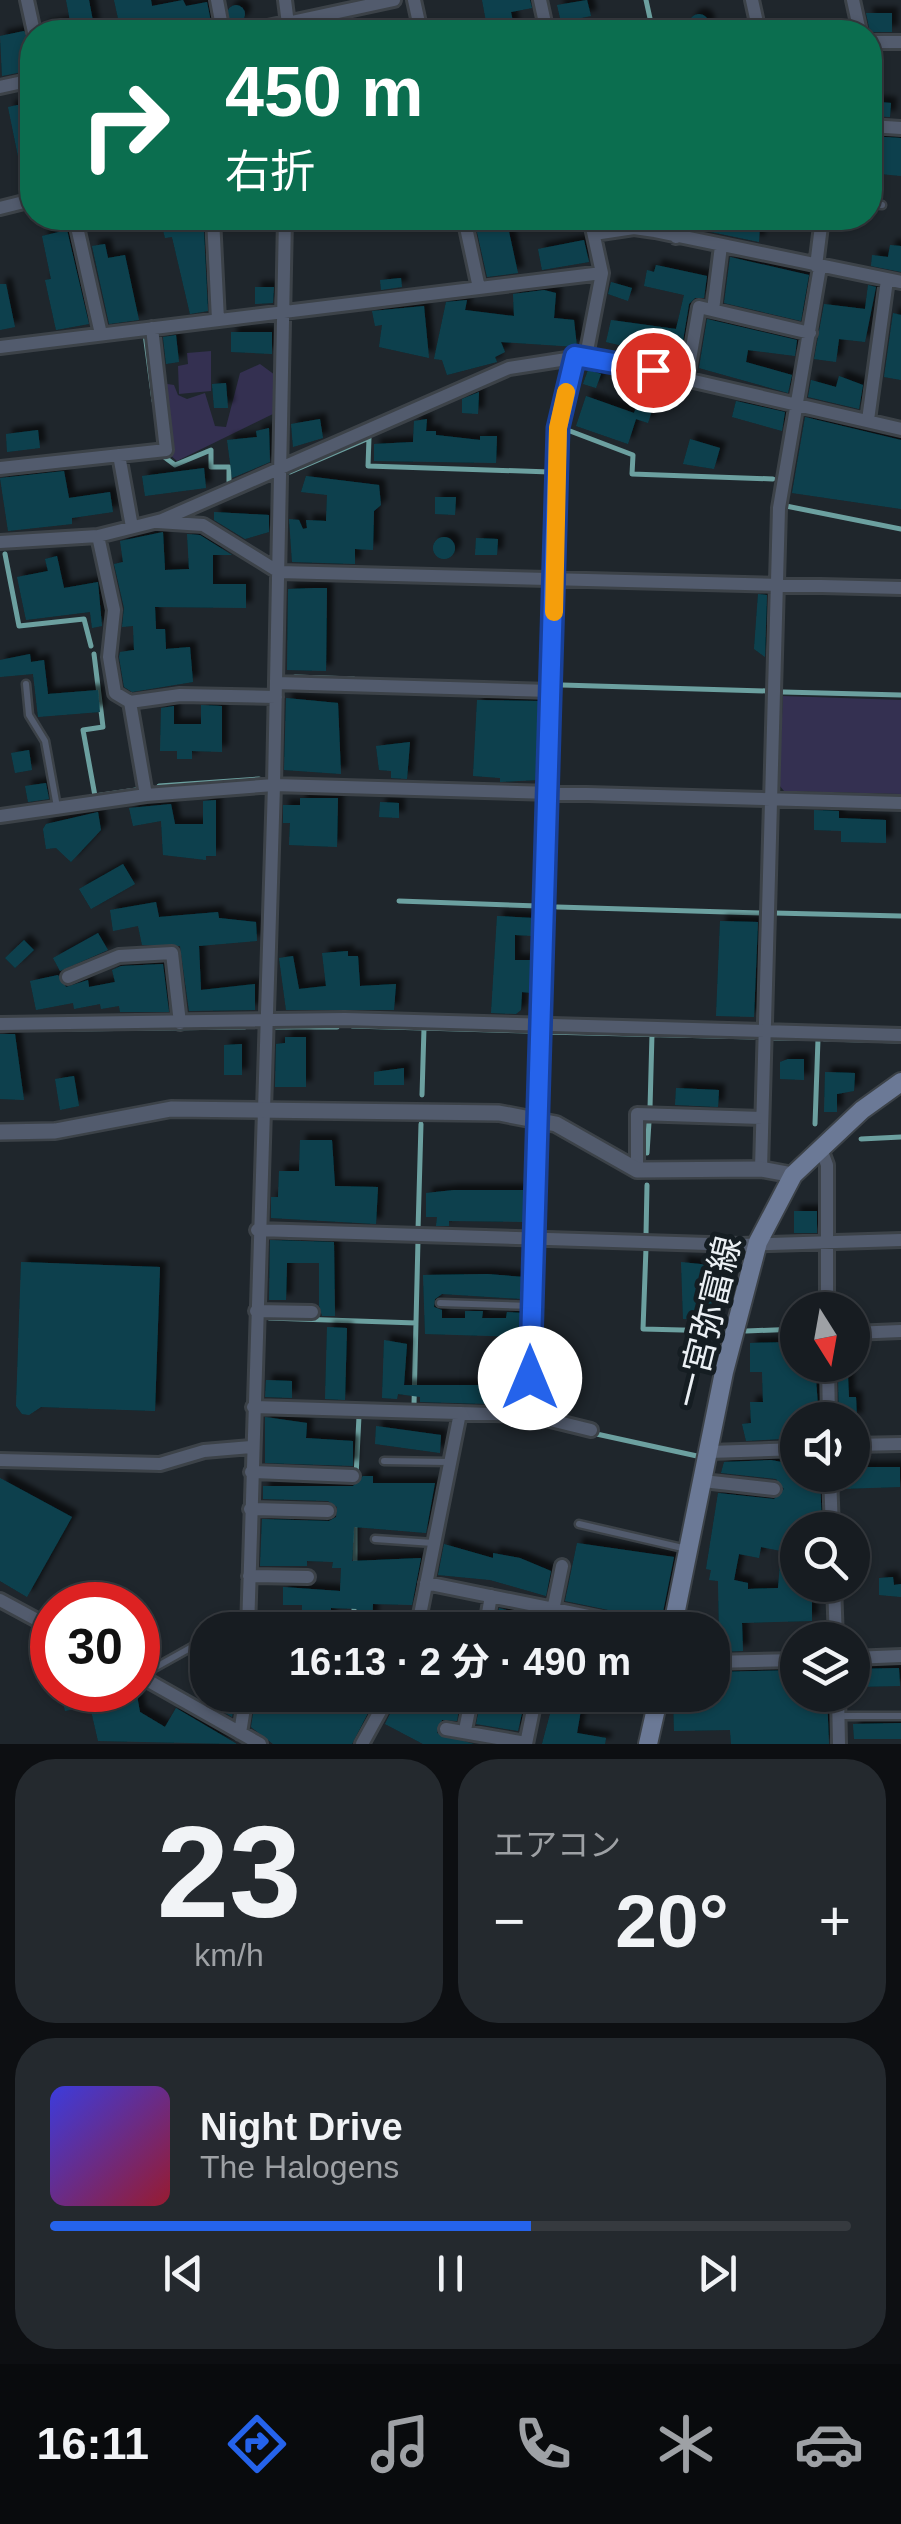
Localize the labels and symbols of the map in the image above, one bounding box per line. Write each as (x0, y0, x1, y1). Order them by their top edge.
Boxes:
pin (611, 328, 696, 413)
street label: 一宮弥富線 (667, 1232, 748, 1412)
north arrow (780, 1292, 870, 1382)
position arrow (478, 1326, 582, 1430)
speed limit sign: 30 (30, 1582, 160, 1712)

